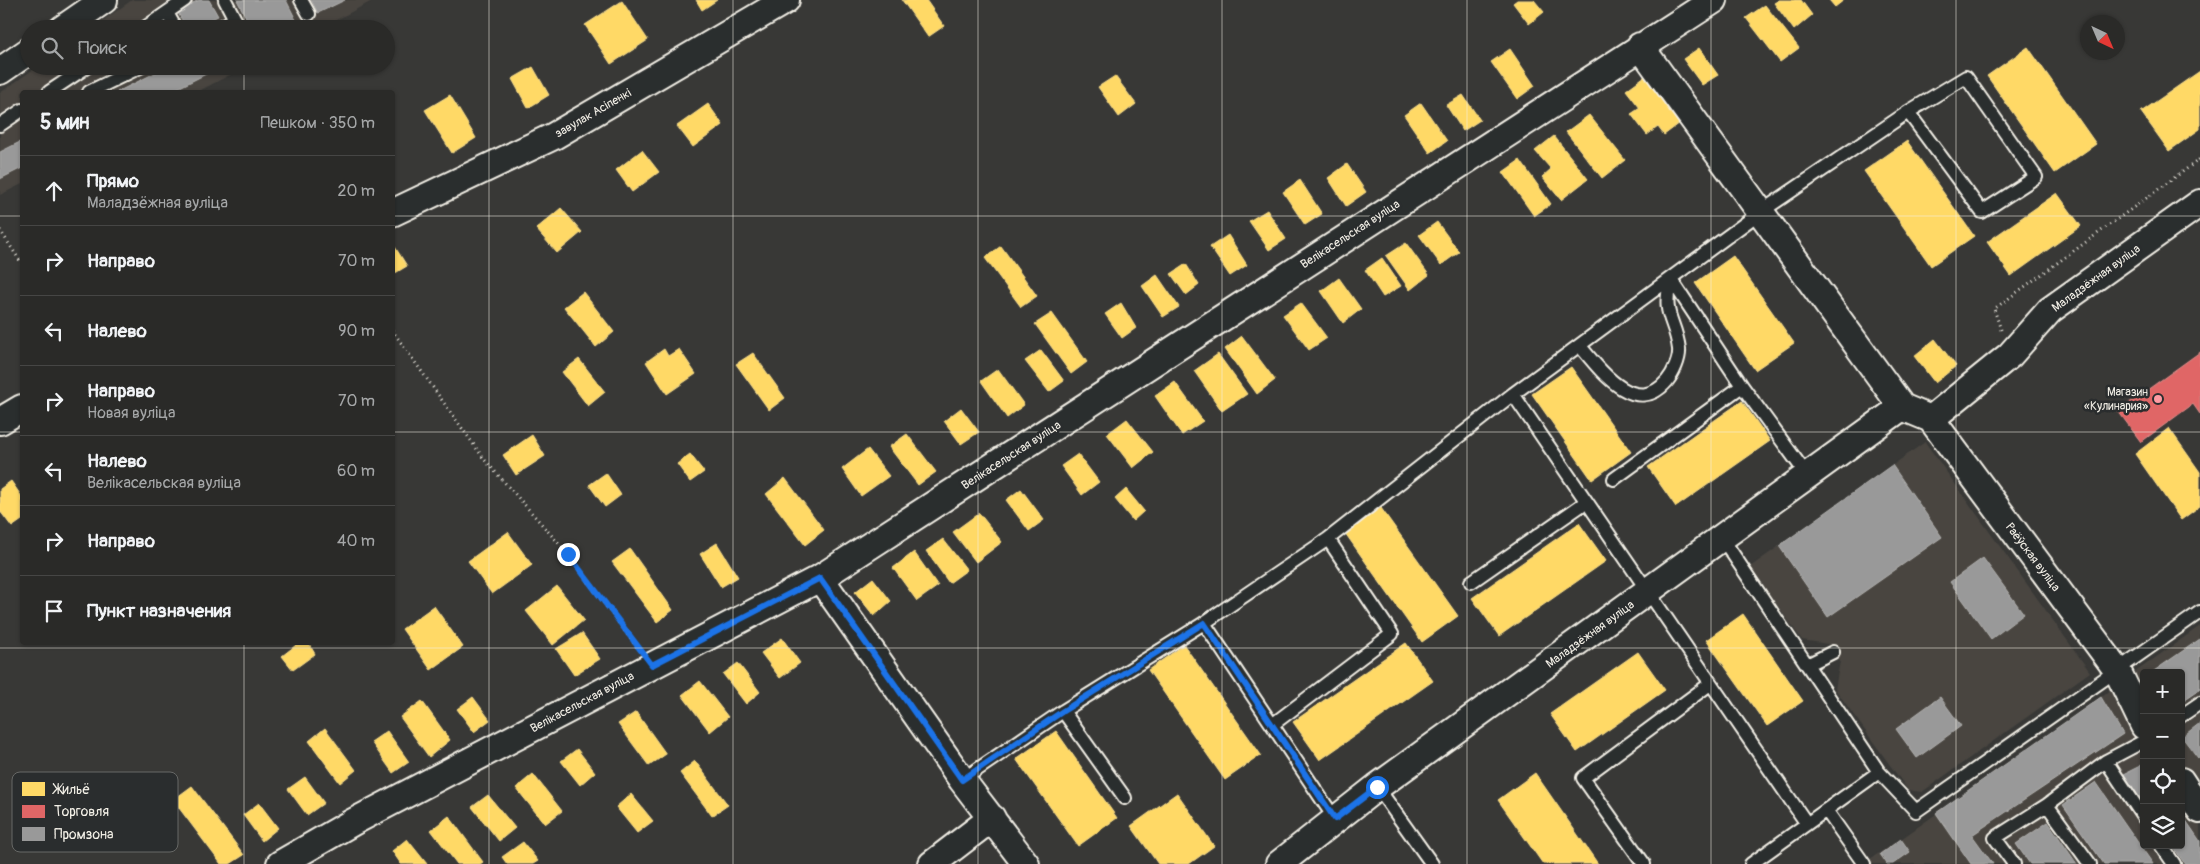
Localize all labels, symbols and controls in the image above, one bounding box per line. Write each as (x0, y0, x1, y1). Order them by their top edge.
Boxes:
north arrow (2080, 15, 2125, 60)
search box (20, 20, 395, 75)
icon: search (38, 34, 66, 62)
text: Поиск (78, 36, 128, 60)
street label: завулак Асіпенкі (552, 86, 634, 141)
text: 5 мин (40, 109, 90, 136)
text: Пешком · 350 m (260, 113, 375, 133)
text: Прямо (87, 169, 139, 193)
icon: ahead (40, 177, 68, 205)
text: 20 m (337, 181, 375, 201)
text: Маладзёжная вуліца (87, 193, 228, 213)
street label: Велікасельская вуліца (1298, 196, 1403, 272)
street label: Маладзёжная вуліца (2049, 241, 2144, 316)
icon: right (40, 247, 68, 275)
text: Направо (87, 249, 155, 273)
text: 70 m (338, 251, 375, 271)
icon: left (40, 317, 68, 345)
text: Налево (87, 319, 147, 343)
text: 90 m (338, 321, 375, 341)
text: Направо (87, 379, 155, 403)
place label: Магазин «Кулинария» (2084, 385, 2148, 414)
icon: right (40, 387, 68, 415)
text: 70 m (338, 391, 375, 411)
marker: Магазин «Кулинария» (2152, 393, 2164, 405)
text: Новая вуліца (87, 403, 175, 423)
street label: Велікасельская вуліца (959, 417, 1064, 493)
text: Налево (87, 449, 147, 473)
icon: left (40, 457, 68, 485)
text: 60 m (337, 461, 375, 481)
text: Велікасельская вуліца (87, 473, 241, 493)
street label: Раёўская вуліца (2002, 520, 2063, 595)
icon: right (40, 527, 68, 555)
text: Направо (87, 529, 155, 553)
text: 40 m (337, 531, 375, 551)
route end (557, 543, 580, 566)
icon: arrive (40, 597, 68, 625)
street label: Маладзёжная вуліца (1543, 597, 1638, 672)
text: Пункт назначения (87, 599, 231, 623)
street label: Велікасельская вуліца (528, 669, 637, 736)
map controls (2140, 669, 2185, 849)
button: + (2140, 669, 2185, 714)
button: − (2140, 714, 2185, 759)
button: locate (2140, 759, 2185, 804)
legend (12, 772, 178, 852)
route start (1366, 776, 1389, 799)
text: Жильё (52, 781, 90, 798)
text: Торговля (54, 803, 109, 820)
button: layers (2140, 804, 2185, 849)
text: Промзона (54, 826, 114, 843)

